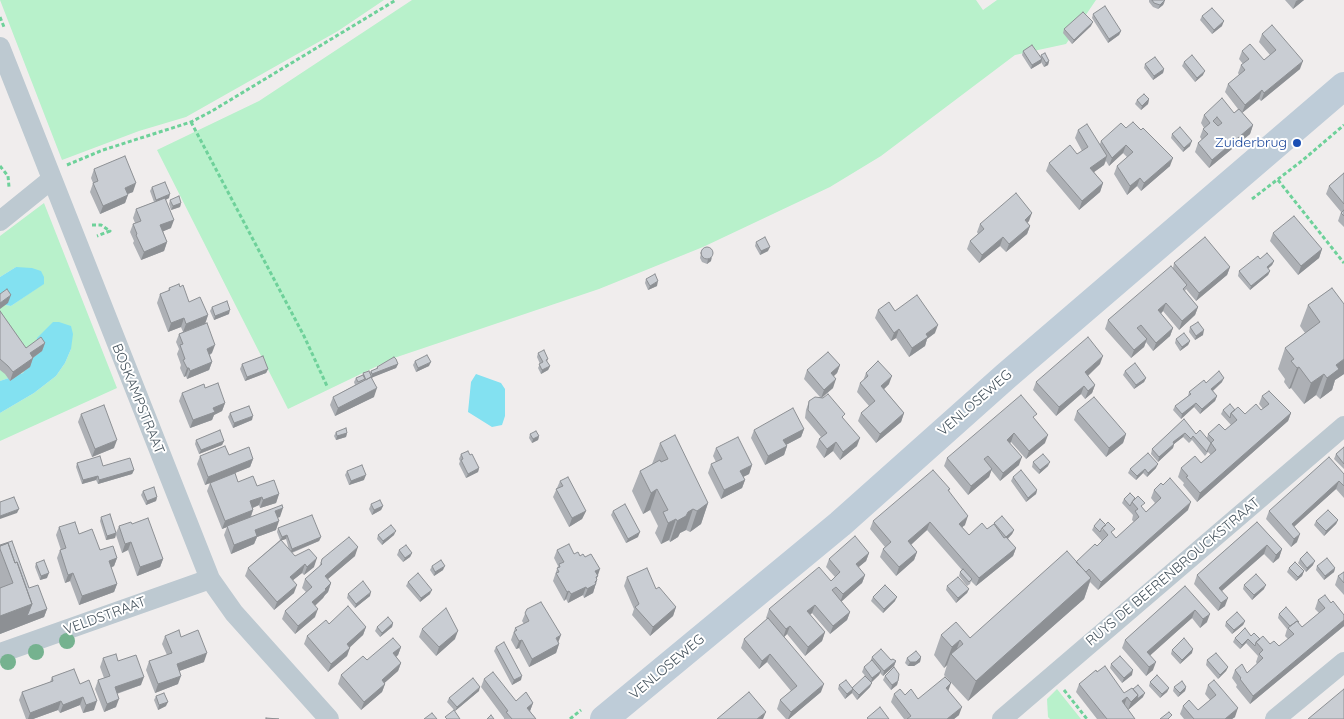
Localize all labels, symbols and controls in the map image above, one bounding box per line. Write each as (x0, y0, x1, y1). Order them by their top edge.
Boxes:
place label: Zuiderbrug (1215, 135, 1287, 151)
marker: Zuiderbrug (1291, 137, 1303, 149)
street label: BOSKAMPSTRAAT (108, 341, 168, 457)
street label: VENLOSEWEG (935, 366, 1015, 440)
street label: RUYS DE BEERENBROUCKSTRAAT (1083, 494, 1263, 650)
street label: VELDSTRAAT (62, 593, 148, 639)
street label: VENLOSEWEG (626, 631, 708, 703)

